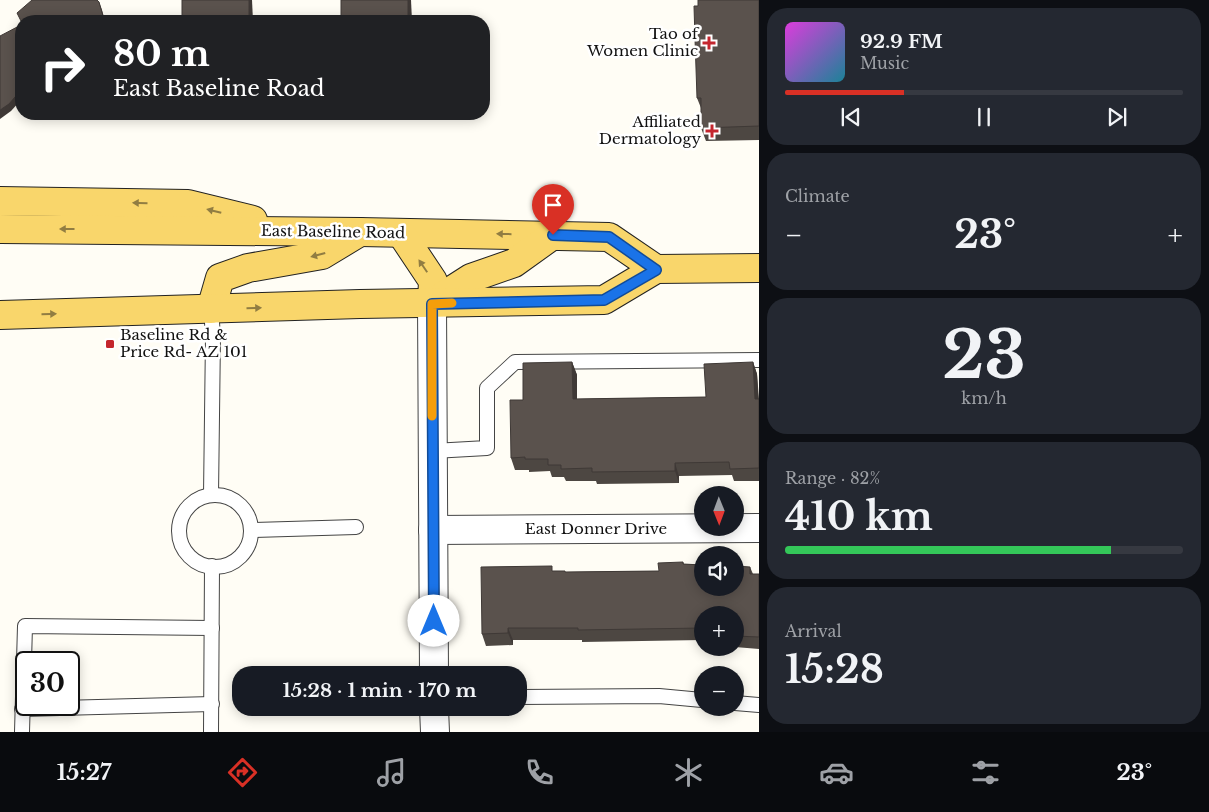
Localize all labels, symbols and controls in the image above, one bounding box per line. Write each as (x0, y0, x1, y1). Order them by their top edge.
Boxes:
place label: Tao of Women Clinic (586, 24, 700, 60)
text: 92.9 FM (860, 30, 943, 53)
text: 80 m (113, 32, 210, 75)
icon: right (30, 35, 95, 100)
marker: Tao of Women Clinic (702, 36, 716, 50)
text: Music (860, 53, 909, 73)
text: East Baseline Road (113, 75, 325, 102)
icon: previous (837, 103, 865, 131)
icon: pause (970, 103, 998, 131)
icon: next (1103, 103, 1131, 131)
place label: Affiliated Dermatology (599, 112, 701, 148)
marker: Affiliated Dermatology (705, 124, 719, 138)
pin (532, 184, 574, 235)
text: Climate (785, 186, 850, 206)
icon: arrive (539, 191, 567, 219)
one-way arrow (131, 199, 147, 207)
one-way arrow (207, 206, 222, 214)
text: 23° (954, 211, 1016, 258)
text: − (785, 218, 803, 253)
text: + (1168, 218, 1183, 253)
street label: East Baseline Road (261, 221, 405, 242)
one-way arrow (58, 225, 74, 233)
one-way arrow (496, 230, 512, 238)
one-way arrow (310, 251, 325, 259)
one-way arrow (418, 259, 428, 273)
one-way arrow (246, 304, 262, 312)
one-way arrow (41, 310, 57, 318)
text: 23 (942, 315, 1026, 396)
place label: Baseline Rd & Price Rd- AZ 101 (120, 325, 248, 361)
marker: Baseline Rd & Price Rd- AZ 101 (104, 338, 116, 350)
text: km/h (961, 388, 1007, 408)
text: Range · 82% (785, 468, 880, 488)
north arrow (694, 486, 744, 536)
map controls (694, 486, 744, 716)
text: 410 km (785, 493, 933, 540)
street label: East Donner Drive (525, 519, 667, 538)
button: sound (694, 546, 744, 596)
position arrow (407, 594, 459, 646)
button: + (694, 606, 744, 656)
text: Arrival (785, 621, 842, 641)
text: 15:28 (785, 646, 884, 693)
speed limit sign: 30 (15, 651, 80, 716)
button: − (694, 666, 744, 716)
text: 15:28 · 1 min · 170 m (283, 679, 476, 702)
icon: directions (225, 755, 260, 790)
icon: music (374, 755, 409, 790)
icon: phone (522, 755, 557, 790)
icon: climate (671, 755, 706, 790)
icon: car (819, 755, 854, 790)
icon: filters (968, 755, 1003, 790)
text: 15:27 (57, 759, 111, 786)
text: 23° (1116, 759, 1152, 786)

